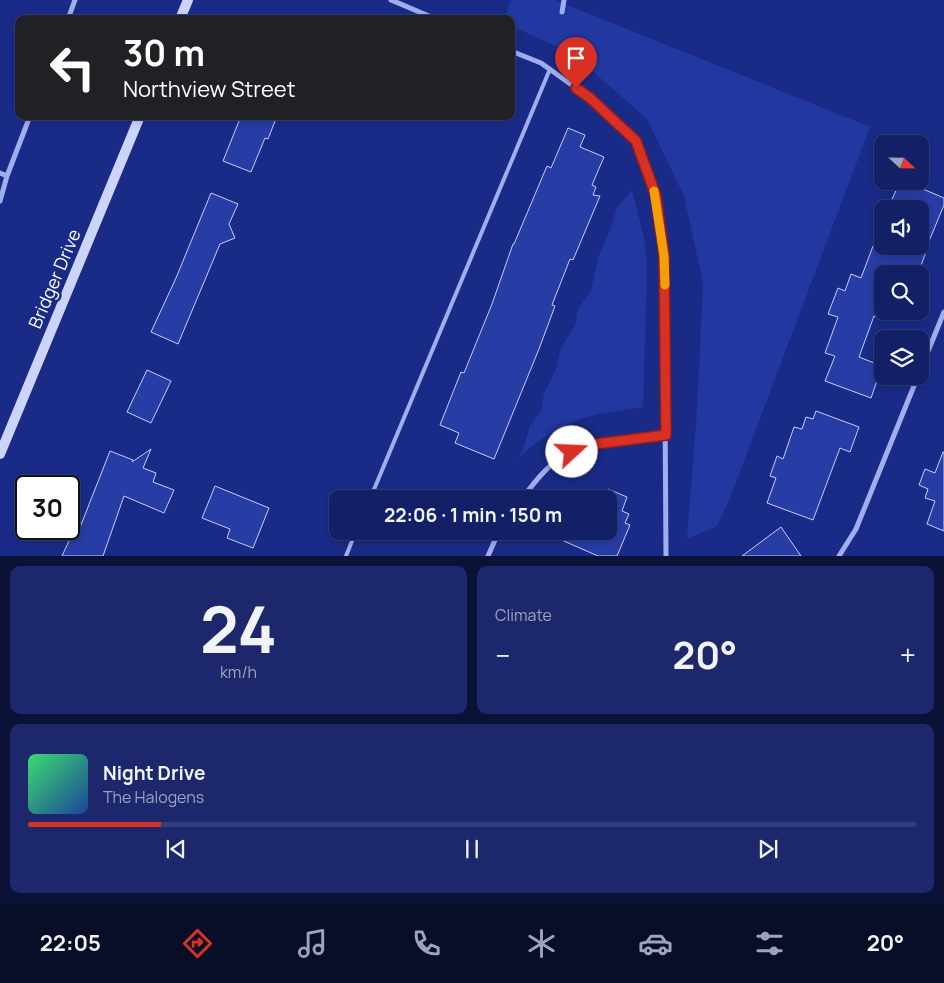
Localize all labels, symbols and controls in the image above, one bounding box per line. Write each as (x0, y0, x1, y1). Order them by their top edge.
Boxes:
text: 30 m (123, 29, 205, 77)
icon: left (40, 35, 105, 100)
pin (555, 37, 597, 88)
icon: arrive (562, 44, 590, 72)
text: Northview Street (123, 74, 296, 104)
north arrow (874, 135, 929, 190)
map controls (874, 135, 929, 385)
button: sound (874, 200, 929, 255)
street label: Bridger Drive (22, 225, 86, 332)
button: search (874, 265, 929, 320)
button: layers (874, 330, 929, 385)
position arrow (545, 425, 597, 477)
speed limit sign: 30 (15, 475, 80, 540)
text: 22:06 · 1 min · 150 m (384, 502, 562, 528)
text: 24 (200, 584, 277, 673)
text: Climate (495, 604, 552, 626)
text: 20° (673, 628, 737, 680)
text: − (495, 636, 510, 674)
text: + (900, 636, 916, 674)
text: km/h (220, 661, 257, 683)
text: Night Drive (103, 760, 205, 786)
text: The Halogens (103, 786, 204, 808)
icon: previous (162, 835, 190, 863)
icon: pause (458, 835, 486, 863)
icon: next (754, 835, 782, 863)
icon: directions (180, 926, 215, 961)
icon: music (295, 926, 330, 961)
icon: phone (409, 926, 444, 961)
icon: climate (524, 926, 559, 961)
icon: car (638, 926, 673, 961)
icon: filters (752, 926, 787, 961)
text: 22:05 (40, 928, 101, 958)
text: 20° (867, 928, 904, 958)

